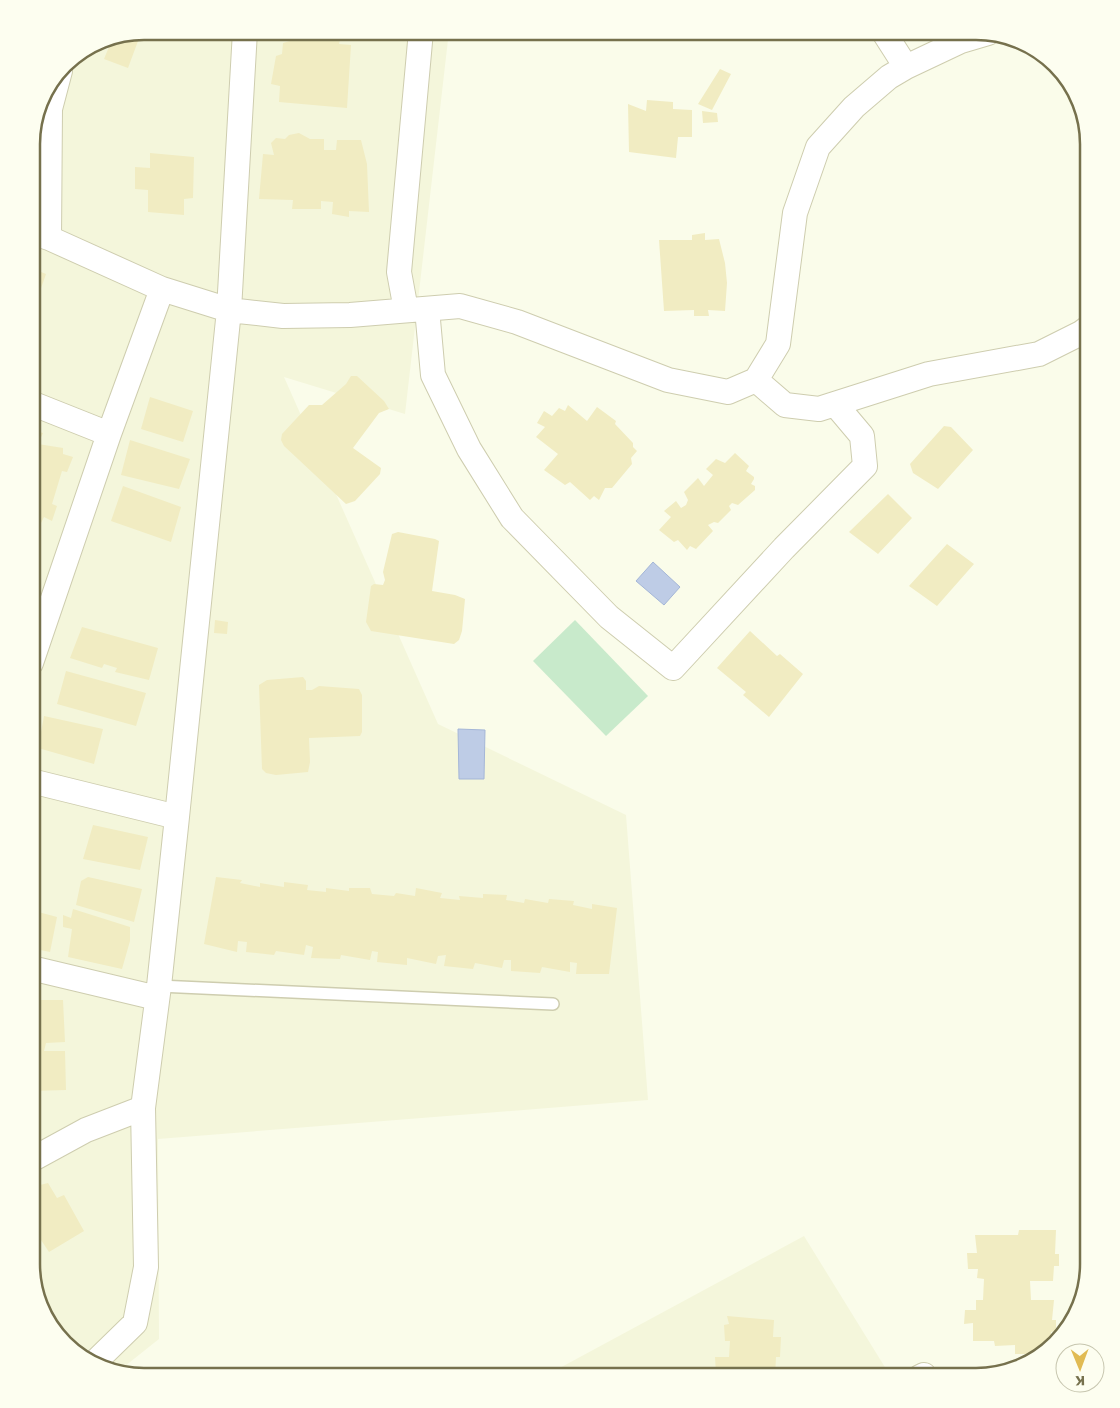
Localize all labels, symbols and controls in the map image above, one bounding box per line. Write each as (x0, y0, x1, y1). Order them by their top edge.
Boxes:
north arrow (1055, 1343, 1105, 1393)
text: K (1075, 1373, 1085, 1389)

